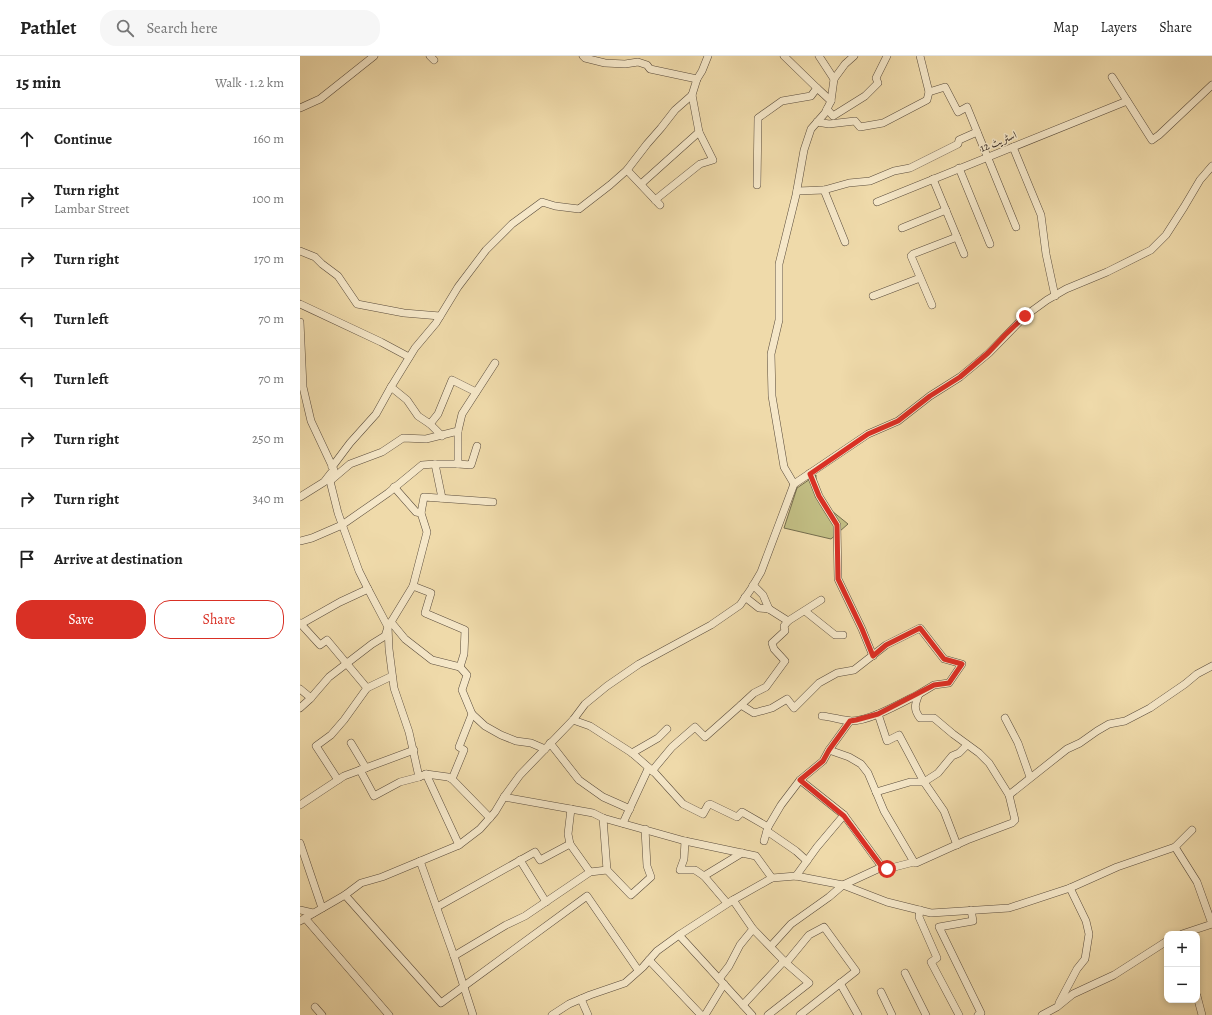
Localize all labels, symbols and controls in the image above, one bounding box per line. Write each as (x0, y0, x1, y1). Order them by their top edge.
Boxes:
search box (100, 10, 380, 46)
text: Pathlet (20, 15, 76, 41)
icon: search (114, 17, 136, 39)
text: Search here (146, 18, 218, 38)
text: Map (1053, 18, 1079, 37)
text: Layers (1101, 18, 1137, 37)
text: Share (1159, 18, 1192, 37)
text: 15 min (16, 71, 61, 94)
text: Walk · 1.2 km (215, 74, 284, 91)
street label: اسٹریٹ 12 (978, 127, 1019, 156)
icon: ahead (16, 128, 38, 150)
text: Continue (54, 129, 112, 149)
text: 160 m (253, 130, 284, 147)
text: Turn right (54, 180, 119, 200)
icon: right (16, 188, 38, 210)
text: 100 m (252, 190, 284, 207)
text: Lambar Street (54, 200, 130, 217)
icon: right (16, 248, 38, 270)
text: Turn right (54, 249, 119, 269)
text: 170 m (254, 250, 284, 267)
route end (1016, 307, 1034, 325)
icon: left (16, 308, 38, 330)
text: Turn left (54, 309, 109, 329)
text: 70 m (258, 310, 284, 327)
icon: left (16, 368, 38, 390)
text: Turn left (54, 369, 109, 389)
text: 70 m (258, 370, 284, 387)
icon: right (16, 428, 38, 450)
text: Turn right (54, 429, 119, 449)
text: 250 m (252, 430, 284, 447)
icon: right (16, 488, 38, 510)
text: Turn right (54, 489, 119, 509)
text: 340 m (252, 490, 284, 507)
icon: arrive (16, 548, 38, 570)
text: Arrive at destination (54, 549, 183, 569)
button: Save (16, 600, 146, 639)
button: Share (154, 600, 284, 639)
route start (878, 860, 896, 878)
map controls (1164, 931, 1200, 1003)
button: + (1164, 931, 1200, 967)
button: − (1164, 967, 1200, 1003)

